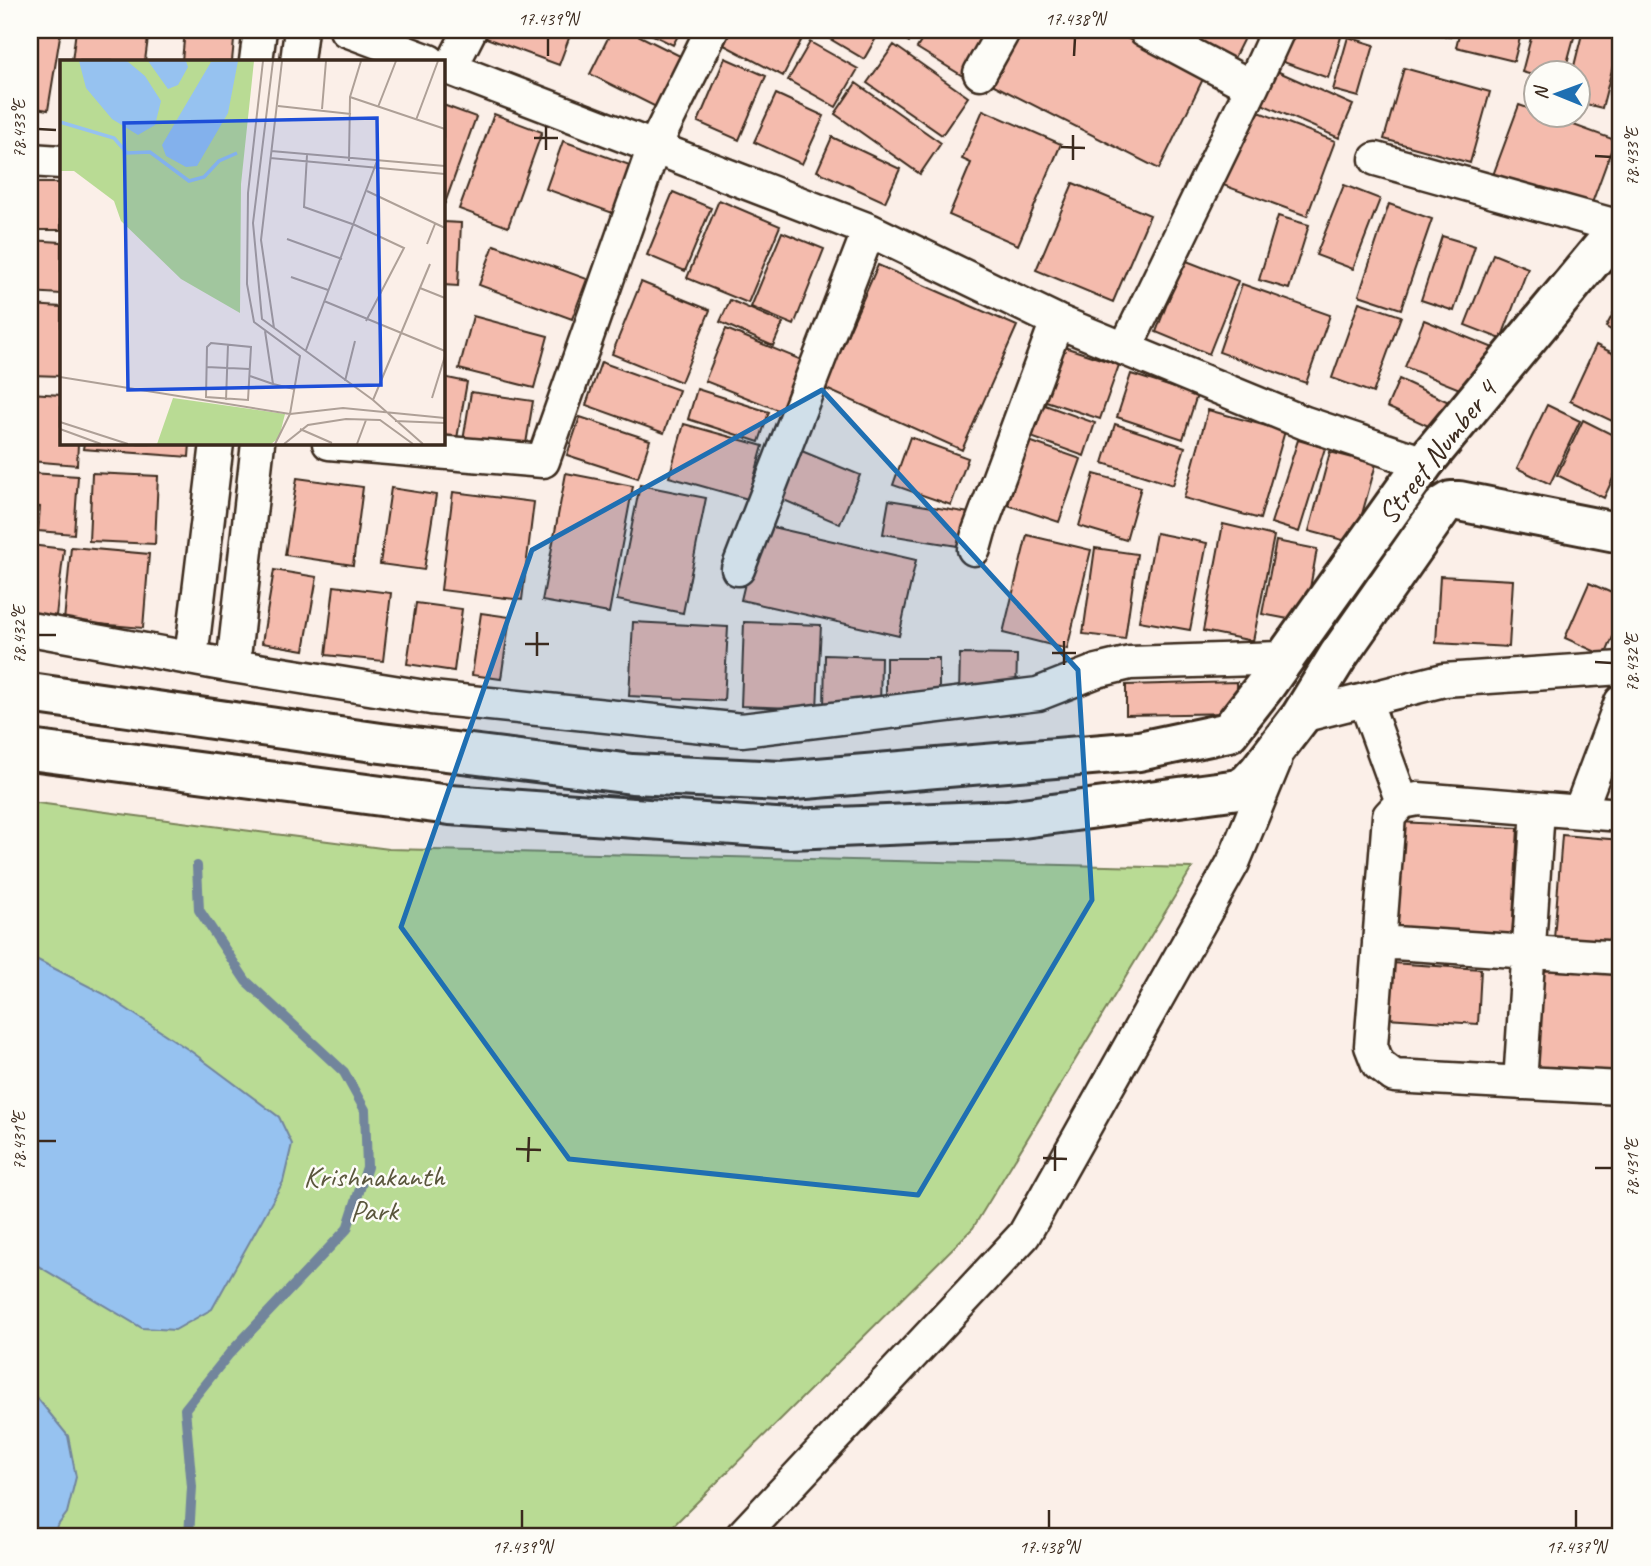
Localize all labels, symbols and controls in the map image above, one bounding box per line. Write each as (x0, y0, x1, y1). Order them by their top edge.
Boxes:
text: 17.439°N (518, 8, 581, 30)
text: 17.438°N (1045, 8, 1108, 30)
inset map (60, 60, 444, 444)
north arrow (1522, 60, 1592, 130)
text: N (1529, 84, 1553, 100)
text: 78.433°E (8, 97, 30, 158)
text: 78.433°E (1621, 125, 1643, 186)
street label: Street Number 4 (1369, 370, 1507, 532)
text: 78.432°E (8, 603, 30, 664)
text: 78.432°E (1621, 631, 1643, 692)
text: 78.431°E (8, 1109, 30, 1170)
text: 78.431°E (1621, 1136, 1643, 1197)
park label: Krishnakanth Park (303, 1157, 446, 1229)
text: 17.439°N (492, 1536, 555, 1558)
text: 17.438°N (1019, 1536, 1082, 1558)
text: 17.437°N (1546, 1536, 1609, 1558)

